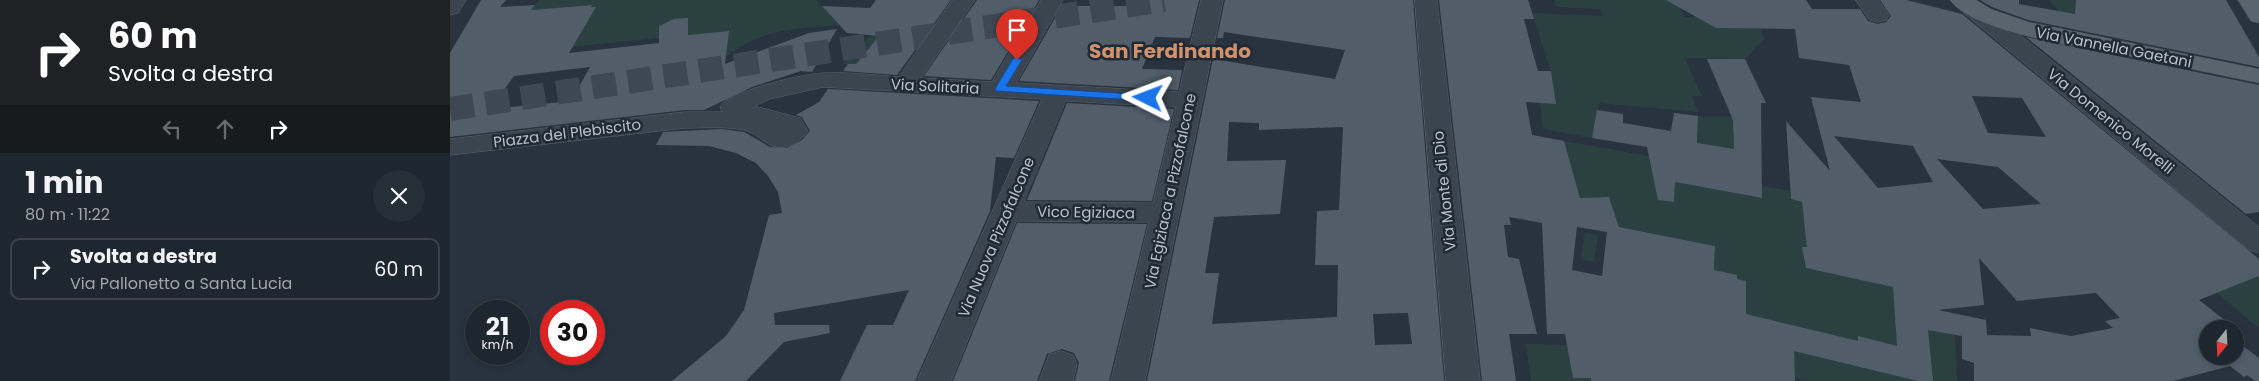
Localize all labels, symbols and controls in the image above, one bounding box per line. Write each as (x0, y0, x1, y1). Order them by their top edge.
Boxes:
pin (996, 9, 1038, 60)
text: 60 m (108, 11, 198, 60)
icon: arrive (1003, 16, 1031, 44)
icon: right (25, 20, 90, 85)
street label: Via Vannella Gaetani (2034, 22, 2194, 72)
district label: San Ferdinando (1089, 37, 1251, 65)
text: Svolta a destra (108, 58, 273, 89)
street label: Via Domenico Morelli (2043, 63, 2179, 179)
position arrow (1121, 71, 1173, 123)
street label: Via Solitaria (890, 73, 980, 99)
street label: Via Egiziaca a Pizzofalcone (1139, 91, 1201, 291)
street label: Piazza del Plebiscito (492, 114, 642, 152)
icon: left (158, 115, 186, 143)
icon: ahead (211, 115, 239, 143)
icon: right (264, 115, 292, 143)
street label: Via Monte di Dio (1427, 130, 1461, 252)
street label: Via Nuova Pizzofalcone (953, 154, 1039, 320)
text: 1 min (25, 161, 103, 204)
button: close (373, 170, 425, 222)
street label: Vico Egiziaca (1037, 201, 1135, 223)
text: 80 m · 11:22 (25, 203, 110, 226)
text: Svolta a destra (70, 243, 217, 270)
icon: right (27, 255, 55, 283)
text: 60 m (374, 256, 423, 283)
text: Via Pallonetto a Santa Lucia (70, 272, 292, 295)
speed limit sign: 30 (540, 300, 605, 365)
text: 21 (486, 309, 509, 344)
north arrow (2199, 320, 2244, 365)
map controls (2199, 320, 2244, 365)
text: km/h (482, 336, 513, 353)

